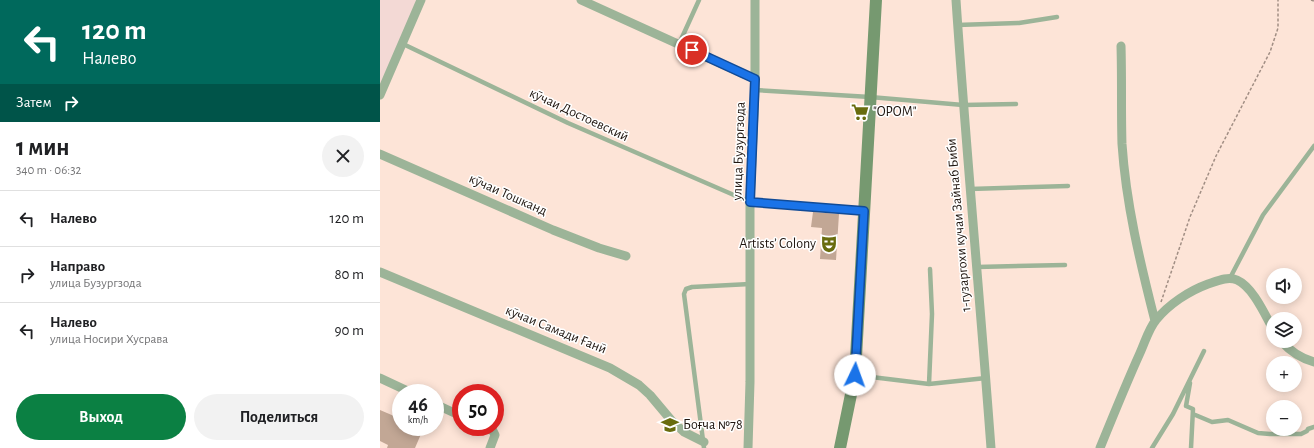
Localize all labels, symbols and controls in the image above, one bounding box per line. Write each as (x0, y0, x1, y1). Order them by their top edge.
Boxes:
icon: left (16, 16, 68, 68)
text: 120 m (82, 17, 147, 45)
pin (675, 33, 709, 67)
icon: arrive (681, 39, 703, 61)
text: Налево (82, 50, 136, 68)
street label: кӯчаи Достоевский (527, 86, 631, 144)
icon: right (60, 92, 82, 114)
text: Затем (16, 95, 52, 110)
street label: улица Бузургзода (730, 101, 748, 202)
supermarket icon: "OPOM" (850, 102, 870, 122)
place label: "OPOM" (873, 105, 917, 119)
button: close (322, 135, 364, 177)
text: 1 мин (16, 136, 70, 160)
street label: 1-гузаргохи кучаи Зайнаб Биби (944, 138, 974, 312)
text: 340 m · 06:32 (16, 164, 82, 177)
street label: кӯчаи Тошканд (467, 172, 549, 218)
icon: left (16, 208, 38, 230)
text: Налево (50, 211, 97, 226)
text: 120 m (330, 211, 364, 226)
theatre icon: Artists’ Colony (819, 234, 839, 254)
place label: Artists’ Colony (739, 237, 816, 251)
text: Направо (50, 259, 105, 274)
icon: right (16, 264, 38, 286)
text: 80 m (334, 267, 364, 282)
map controls (1266, 268, 1302, 436)
button: sound (1266, 268, 1302, 304)
text: улица Бузургзода (50, 277, 142, 290)
street label: кӯчаи Самади Ғанӣ (503, 303, 609, 357)
button: layers (1266, 312, 1302, 348)
text: Налево (50, 315, 97, 330)
icon: left (16, 320, 38, 342)
text: 90 m (335, 323, 364, 338)
text: улица Носири Хусрава (50, 333, 168, 346)
position arrow (834, 354, 876, 396)
button: + (1266, 356, 1302, 392)
speed limit sign: 50 (452, 384, 504, 436)
button: Выход (16, 394, 186, 440)
button: Поделиться (194, 394, 364, 440)
text: 46 (408, 395, 428, 415)
button: − (1266, 400, 1302, 436)
text: km/h (408, 415, 428, 425)
school or university icon: Боғча №78 (660, 415, 680, 435)
place label: Боғча №78 (683, 418, 743, 432)

